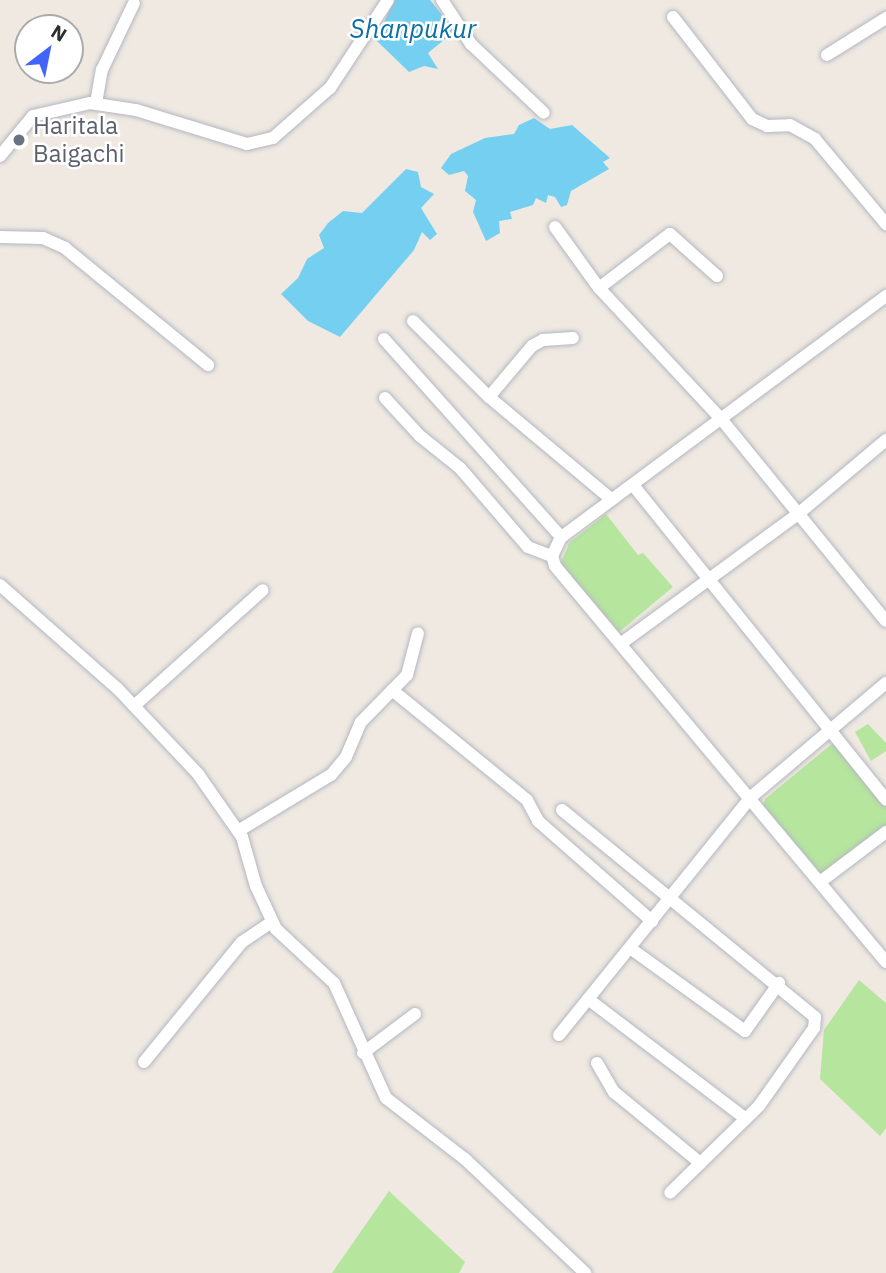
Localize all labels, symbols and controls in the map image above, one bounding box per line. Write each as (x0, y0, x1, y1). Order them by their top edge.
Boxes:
water label: Shanpukur (350, 13, 476, 45)
north arrow (14, 14, 84, 84)
text: N (47, 19, 71, 47)
place label: Haritala Baigachi (33, 112, 125, 168)
marker: Haritala Baigachi (11, 132, 27, 148)

